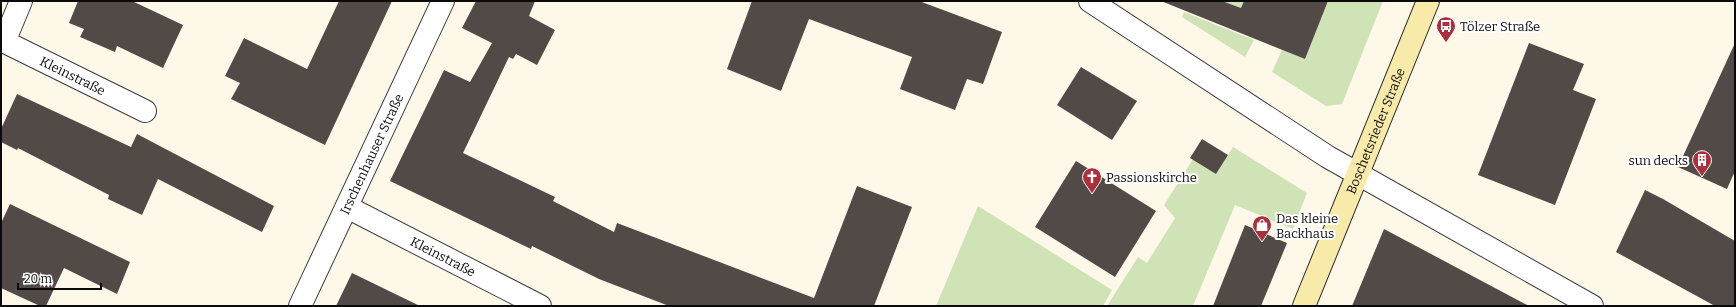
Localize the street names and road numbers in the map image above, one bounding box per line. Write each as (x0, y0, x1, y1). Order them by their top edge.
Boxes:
street label: Kleinstraße (37, 53, 108, 98)
street label: Boschetsrieder Straße (1343, 66, 1408, 196)
street label: Irschenhauser Straße (337, 91, 406, 217)
street label: Kleinstraße (408, 234, 478, 280)

